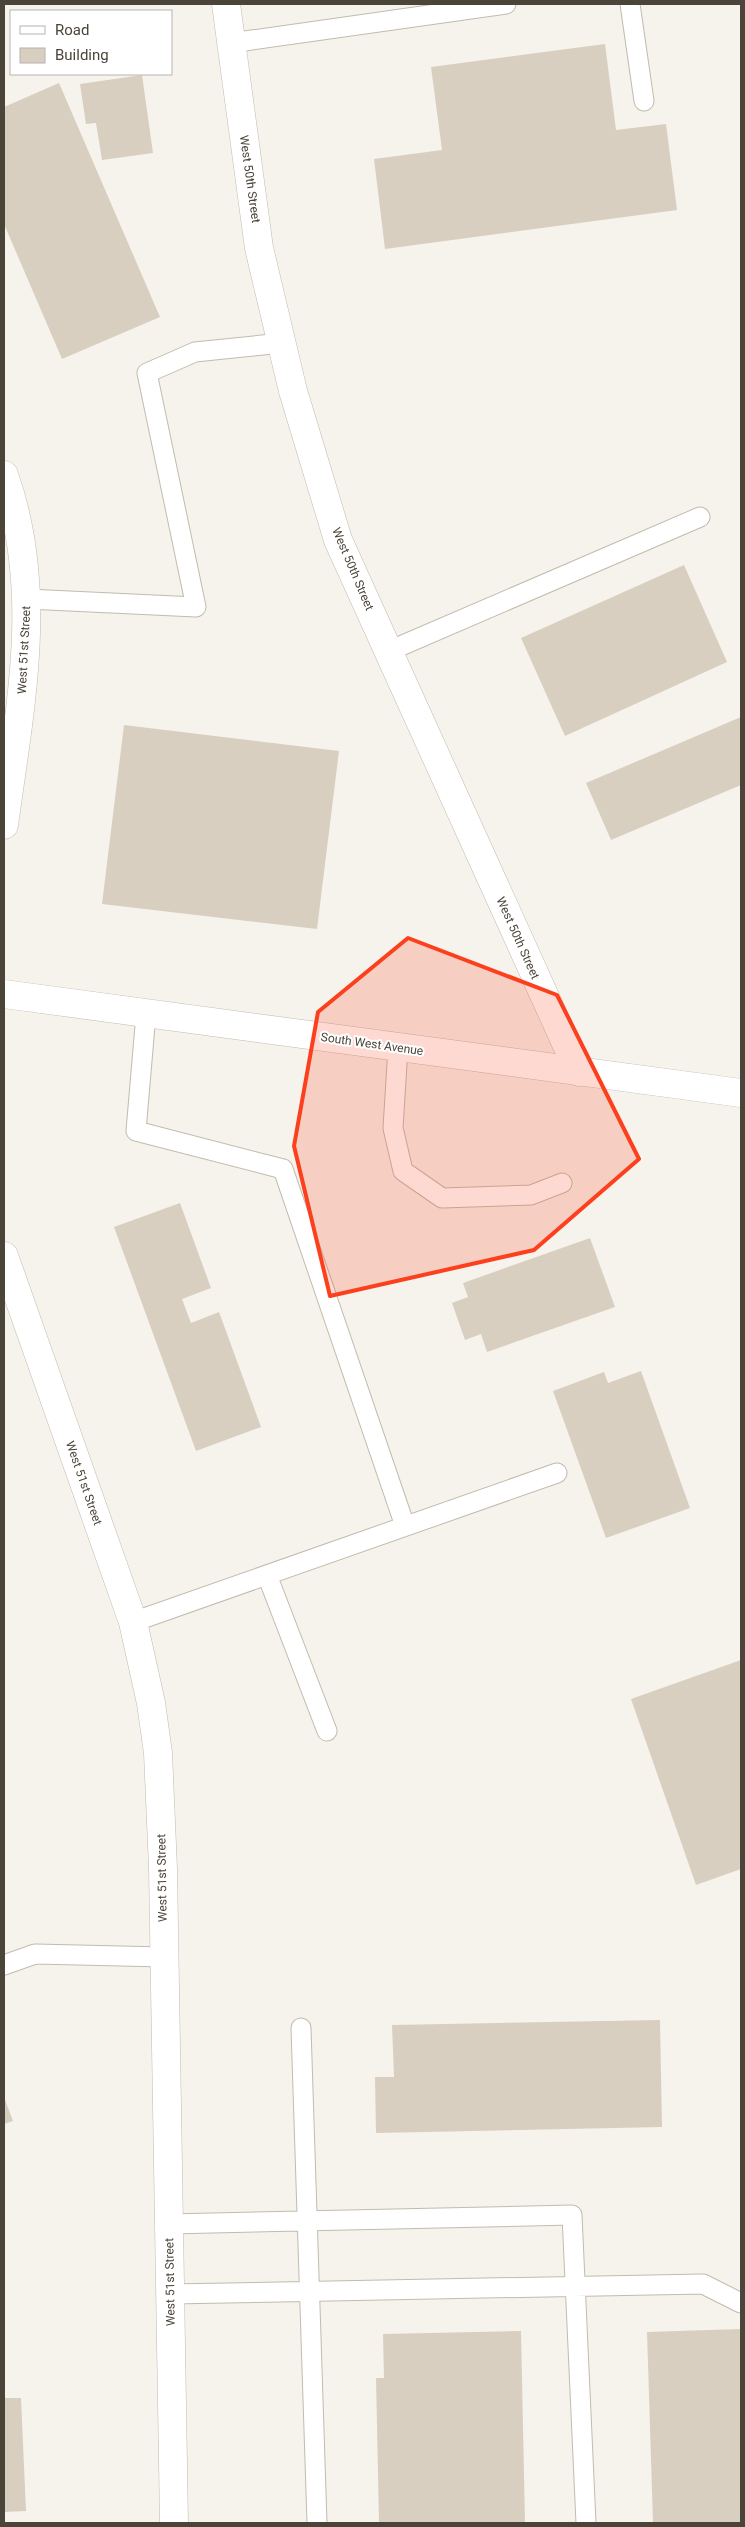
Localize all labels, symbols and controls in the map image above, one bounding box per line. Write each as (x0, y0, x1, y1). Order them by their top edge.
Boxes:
legend (10, 10, 172, 75)
text: Road (55, 21, 89, 39)
text: Building (55, 46, 109, 64)
street label: West 50th Street (237, 134, 263, 224)
street label: West 50th Street (329, 525, 377, 613)
street label: West 51st Street (15, 606, 33, 694)
street label: West 50th Street (494, 895, 542, 981)
street label: South West Avenue (320, 1030, 424, 1058)
street label: West 51st Street (63, 1439, 105, 1527)
street label: West 51st Street (154, 1834, 170, 1922)
street label: West 51st Street (162, 2238, 178, 2326)

